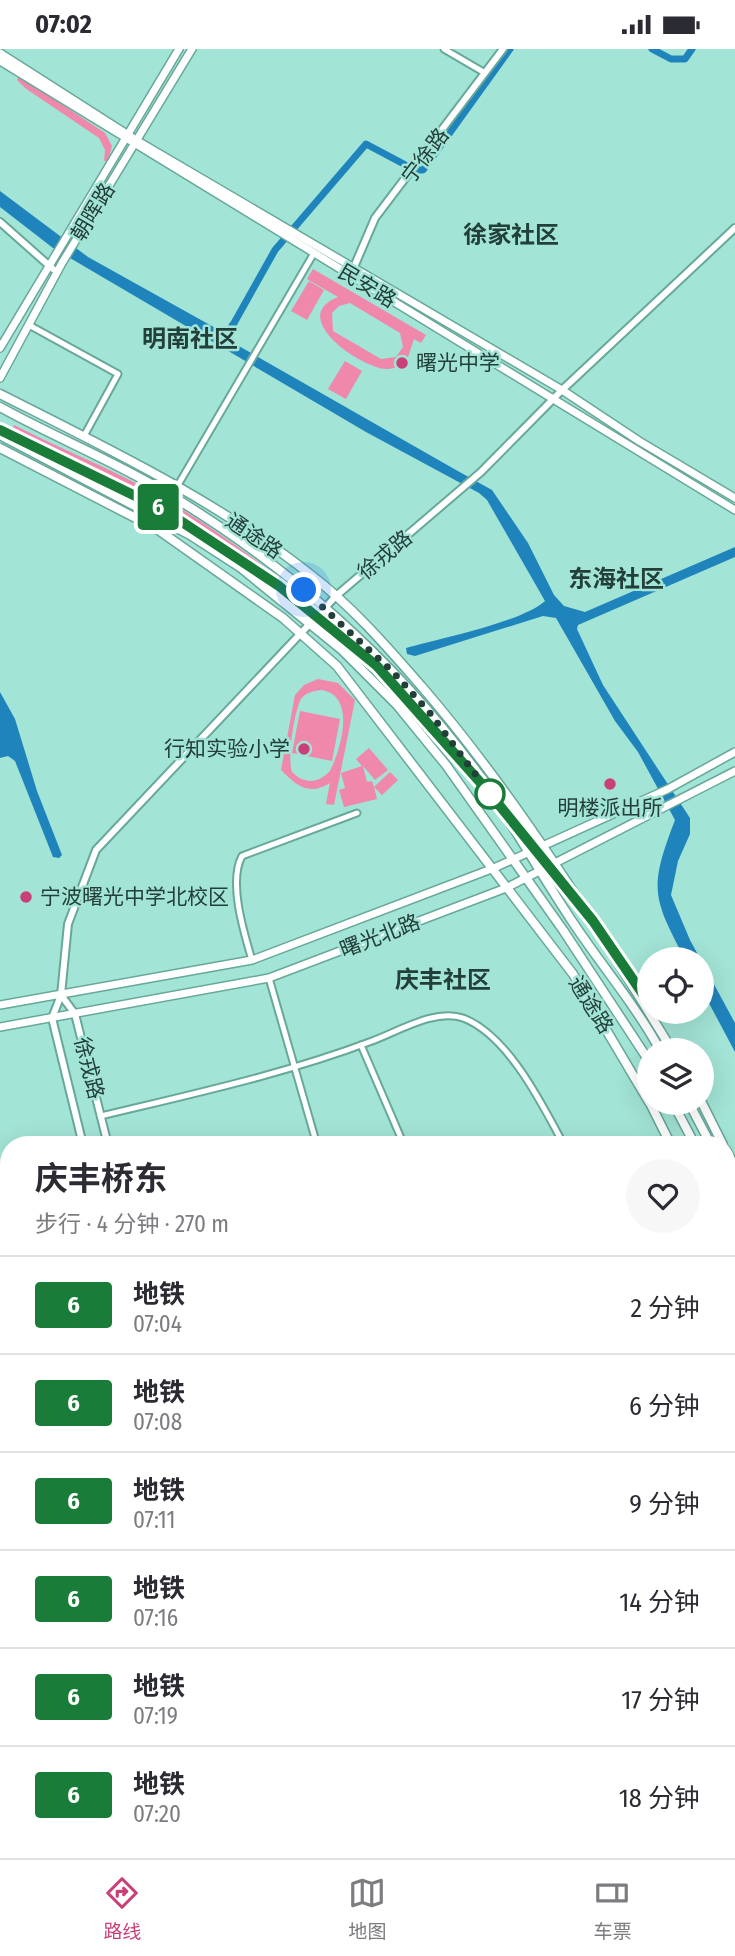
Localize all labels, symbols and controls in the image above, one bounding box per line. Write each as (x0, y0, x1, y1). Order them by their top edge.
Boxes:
text: 07:02 (35, 9, 92, 40)
street label: 宁徐路 (396, 123, 454, 189)
street label: 朝晖路 (66, 178, 120, 246)
district label: 徐家社区 (463, 221, 559, 249)
street label: 民安路 (333, 259, 401, 313)
district label: 明南社区 (142, 325, 238, 353)
place label: 曙光中学 (416, 350, 500, 376)
marker: 曙光中学 (394, 355, 410, 371)
line badge: 6 (135, 484, 181, 530)
text: 6 (152, 493, 164, 521)
street label: 通途路 (221, 508, 287, 564)
street label: 徐戎路 (353, 525, 417, 585)
district label: 东海社区 (568, 565, 664, 593)
your location (286, 572, 321, 607)
place label: 行知实验小学 (164, 736, 290, 762)
marker: 行知实验小学 (296, 741, 312, 757)
marker: 明楼派出所 (602, 776, 618, 792)
unlabelled marker (475, 779, 505, 809)
place label: 明楼派出所 (558, 795, 663, 821)
place label: 宁波曙光中学北校区 (40, 884, 229, 910)
marker: 宁波曙光中学北校区 (18, 889, 34, 905)
street label: 曙光北路 (336, 909, 424, 963)
map controls (637, 947, 714, 1115)
button: locate (637, 947, 714, 1024)
district label: 庆丰社区 (395, 966, 491, 994)
street label: 通途路 (563, 971, 619, 1039)
street label: 徐戎路 (69, 1034, 109, 1102)
button: layers (637, 1038, 714, 1115)
text: 庆丰桥东 (35, 1159, 167, 1199)
button: heart (626, 1159, 700, 1233)
text: 步行 · 4 分钟 · 270 m (35, 1210, 229, 1238)
text: 地铁 (133, 1279, 185, 1310)
text: 6 (67, 1291, 80, 1319)
text: 2 分钟 (630, 1293, 700, 1324)
text: 07:04 (133, 1310, 182, 1338)
text: 地铁 (133, 1377, 185, 1408)
text: 6 (67, 1389, 80, 1417)
text: 6 分钟 (629, 1391, 700, 1422)
text: 07:08 (133, 1408, 182, 1436)
text: 地铁 (133, 1475, 185, 1506)
text: 6 (67, 1487, 80, 1515)
text: 9 分钟 (629, 1489, 700, 1520)
text: 07:11 (133, 1506, 175, 1534)
text: 地铁 (133, 1573, 185, 1604)
text: 6 (67, 1585, 80, 1613)
text: 14 分钟 (619, 1587, 700, 1618)
text: 07:16 (133, 1604, 178, 1632)
text: 地铁 (133, 1671, 185, 1702)
text: 6 (67, 1683, 80, 1711)
text: 17 分钟 (621, 1685, 700, 1716)
text: 07:19 (133, 1702, 178, 1730)
text: 地铁 (133, 1769, 185, 1800)
text: 6 (67, 1781, 80, 1809)
text: 18 分钟 (619, 1783, 700, 1814)
text: 07:20 (133, 1800, 181, 1828)
tab: 路线 (103, 1874, 142, 1943)
tab: 地图 (348, 1874, 387, 1943)
tab: 车票 (593, 1874, 632, 1943)

